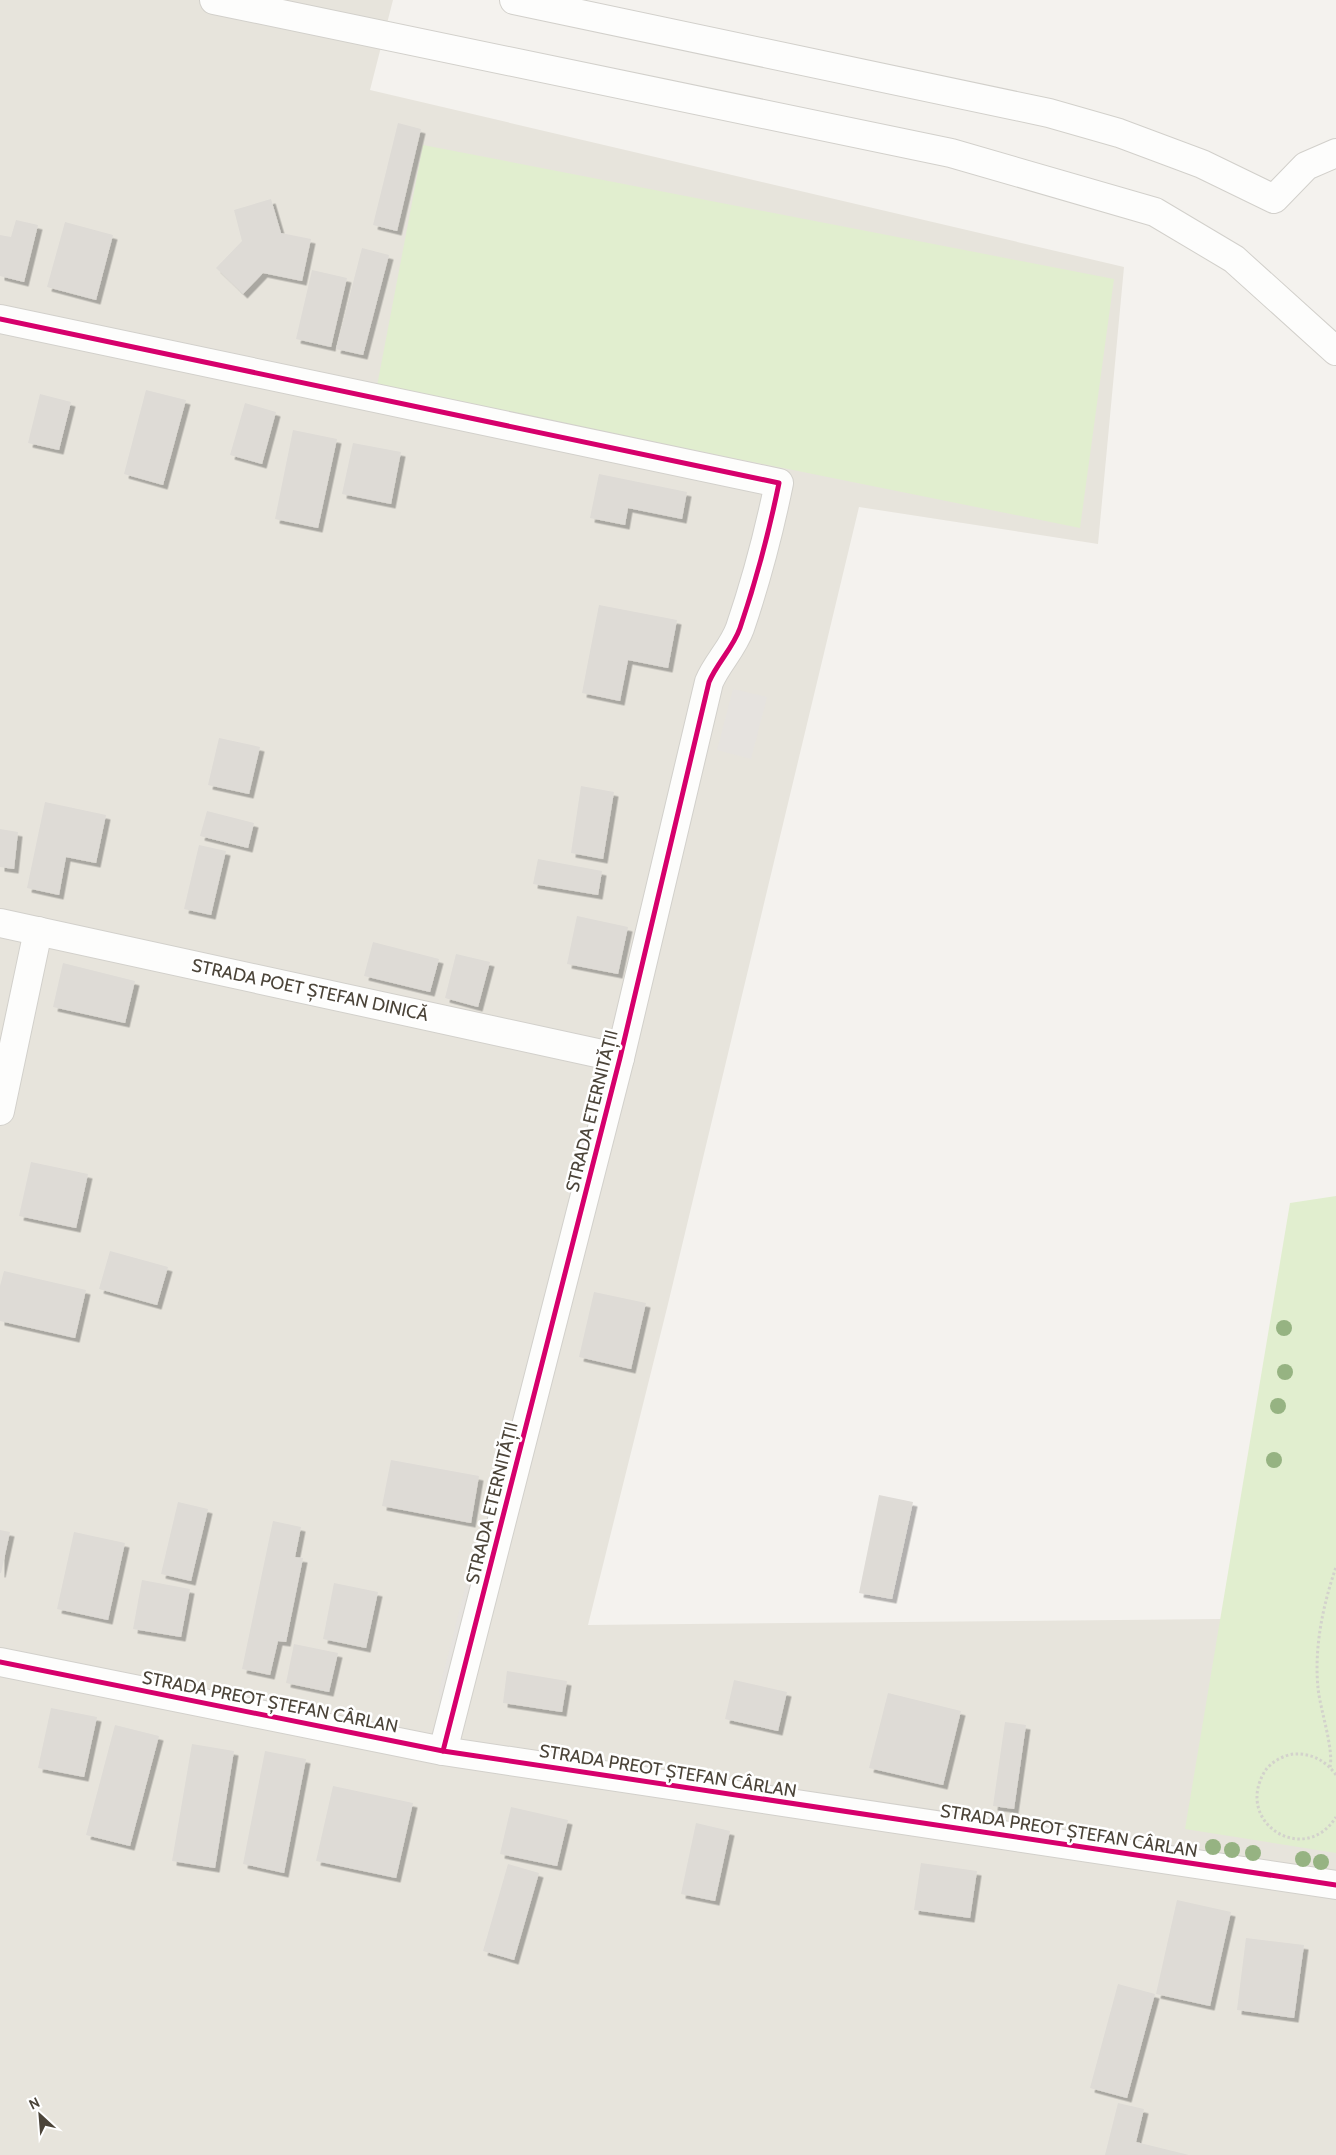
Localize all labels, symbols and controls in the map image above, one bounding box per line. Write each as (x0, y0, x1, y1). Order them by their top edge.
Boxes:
street label: STRADA POET ȘTEFAN DINICĂ (190, 954, 430, 1026)
street label: STRADA ETERNITĂȚII (561, 1028, 624, 1195)
street label: STRADA ETERNITĂȚII (461, 1420, 524, 1587)
street label: STRADA PREOT ȘTEFAN CÂRLAN (140, 1666, 400, 1738)
street label: STRADA PREOT ȘTEFAN CÂRLAN (538, 1740, 798, 1802)
street label: STRADA PREOT ȘTEFAN CÂRLAN (939, 1800, 1199, 1862)
north arrow (15, 2090, 65, 2140)
text: N (26, 2093, 43, 2114)

